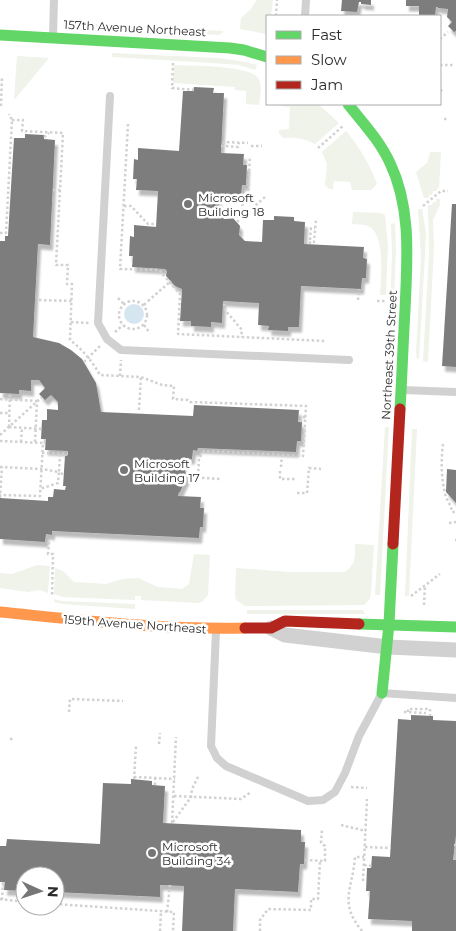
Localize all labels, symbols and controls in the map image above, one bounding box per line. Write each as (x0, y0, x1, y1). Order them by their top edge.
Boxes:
legend (266, 15, 441, 105)
street label: 157th Avenue Northeast (63, 17, 207, 39)
text: Fast (311, 25, 342, 44)
text: Slow (311, 50, 347, 69)
text: Jam (310, 75, 343, 94)
place label: Microsoft Building 18 (198, 190, 265, 219)
marker: Microsoft Building 18 (182, 198, 194, 210)
street label: Northeast 39th Street (378, 290, 400, 420)
place label: Microsoft Building 17 (134, 456, 200, 485)
marker: Microsoft Building 17 (118, 464, 130, 476)
street label: 159th Avenue Northeast (63, 612, 207, 636)
place label: Microsoft Building 34 (162, 839, 231, 868)
marker: Microsoft Building 34 (146, 847, 158, 859)
north arrow (15, 866, 65, 916)
text: N (44, 886, 62, 898)

